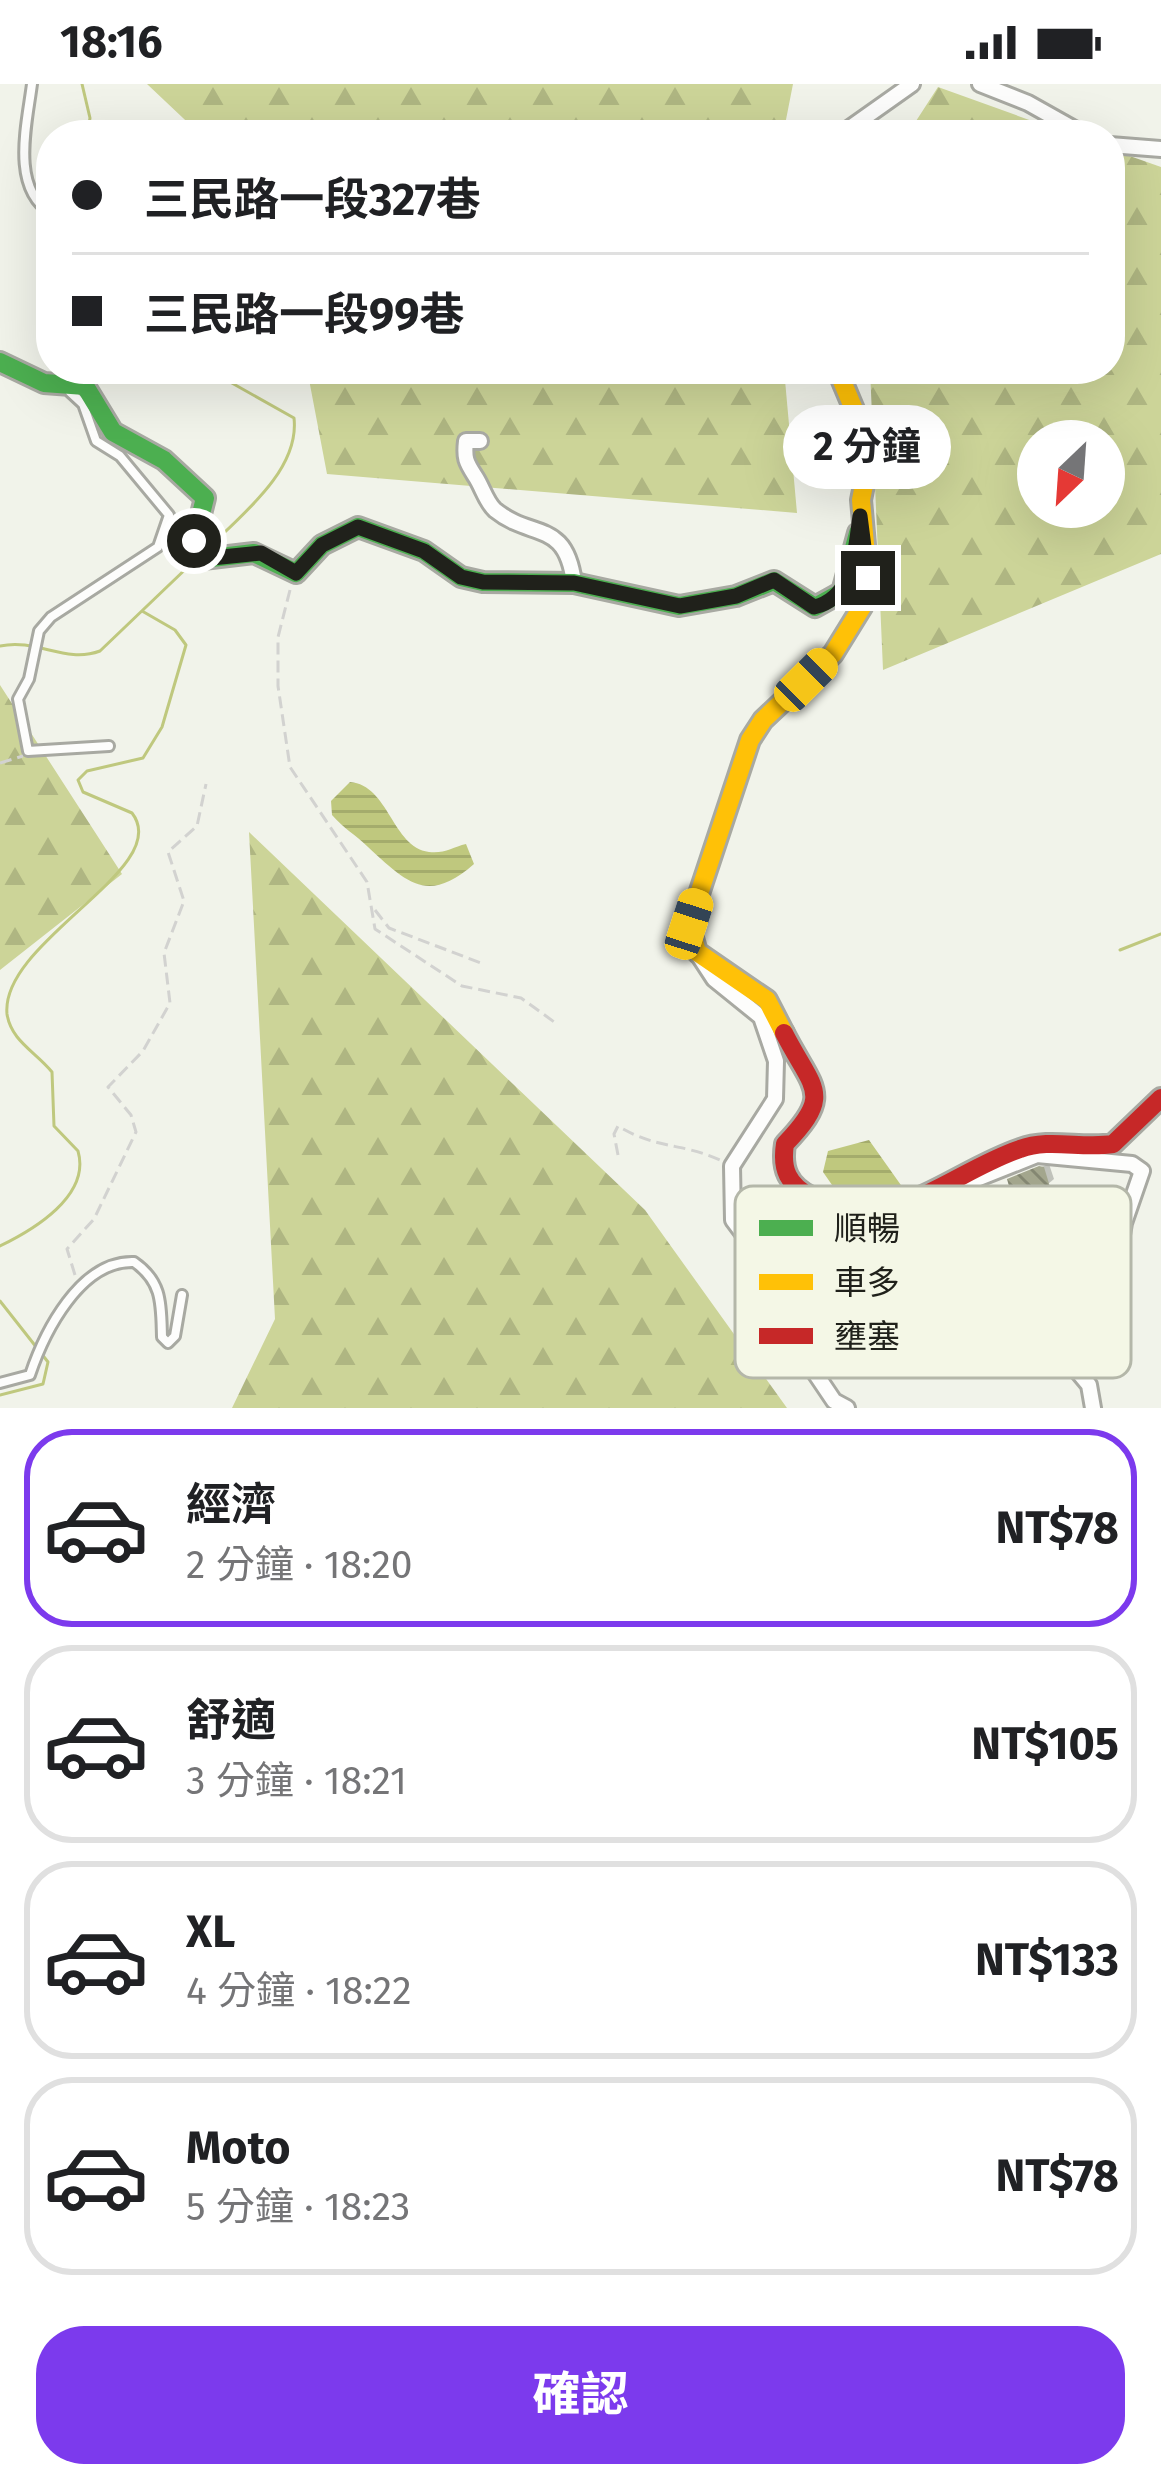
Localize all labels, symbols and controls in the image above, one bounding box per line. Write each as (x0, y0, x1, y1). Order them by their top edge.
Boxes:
text: 18:16 (60, 15, 163, 69)
text: 三民路一段327巷 (144, 173, 481, 227)
text: 三民路一段99巷 (144, 288, 464, 342)
callout: 2 分鐘 (784, 404, 952, 488)
north arrow (1017, 420, 1125, 528)
map controls (1017, 420, 1125, 528)
text: 2 分鐘 (813, 424, 921, 470)
route start (167, 514, 221, 568)
route end (841, 551, 895, 605)
car (768, 642, 844, 718)
car (661, 884, 717, 964)
legend (735, 1186, 1131, 1378)
text: 順暢 (834, 1209, 900, 1249)
text: 車多 (834, 1263, 900, 1303)
text: 壅塞 (834, 1317, 900, 1357)
icon: car (42, 1474, 150, 1582)
text: 經濟 (186, 1478, 276, 1532)
text: NT$78 (996, 1501, 1119, 1555)
text: 2 分鐘 · 18:20 (186, 1542, 412, 1588)
icon: car (42, 1690, 150, 1798)
text: 舒適 (186, 1694, 276, 1748)
text: NT$105 (971, 1717, 1119, 1771)
text: 3 分鐘 · 18:21 (186, 1758, 407, 1804)
text: XL (186, 1905, 235, 1959)
icon: car (42, 1906, 150, 2014)
text: NT$133 (975, 1933, 1119, 1987)
text: 4 分鐘 · 18:22 (186, 1968, 411, 2014)
text: Moto (186, 2121, 291, 2175)
icon: car (42, 2122, 150, 2230)
text: NT$78 (996, 2149, 1119, 2203)
text: 5 分鐘 · 18:23 (186, 2184, 410, 2230)
button: 確認 (36, 2326, 1125, 2464)

